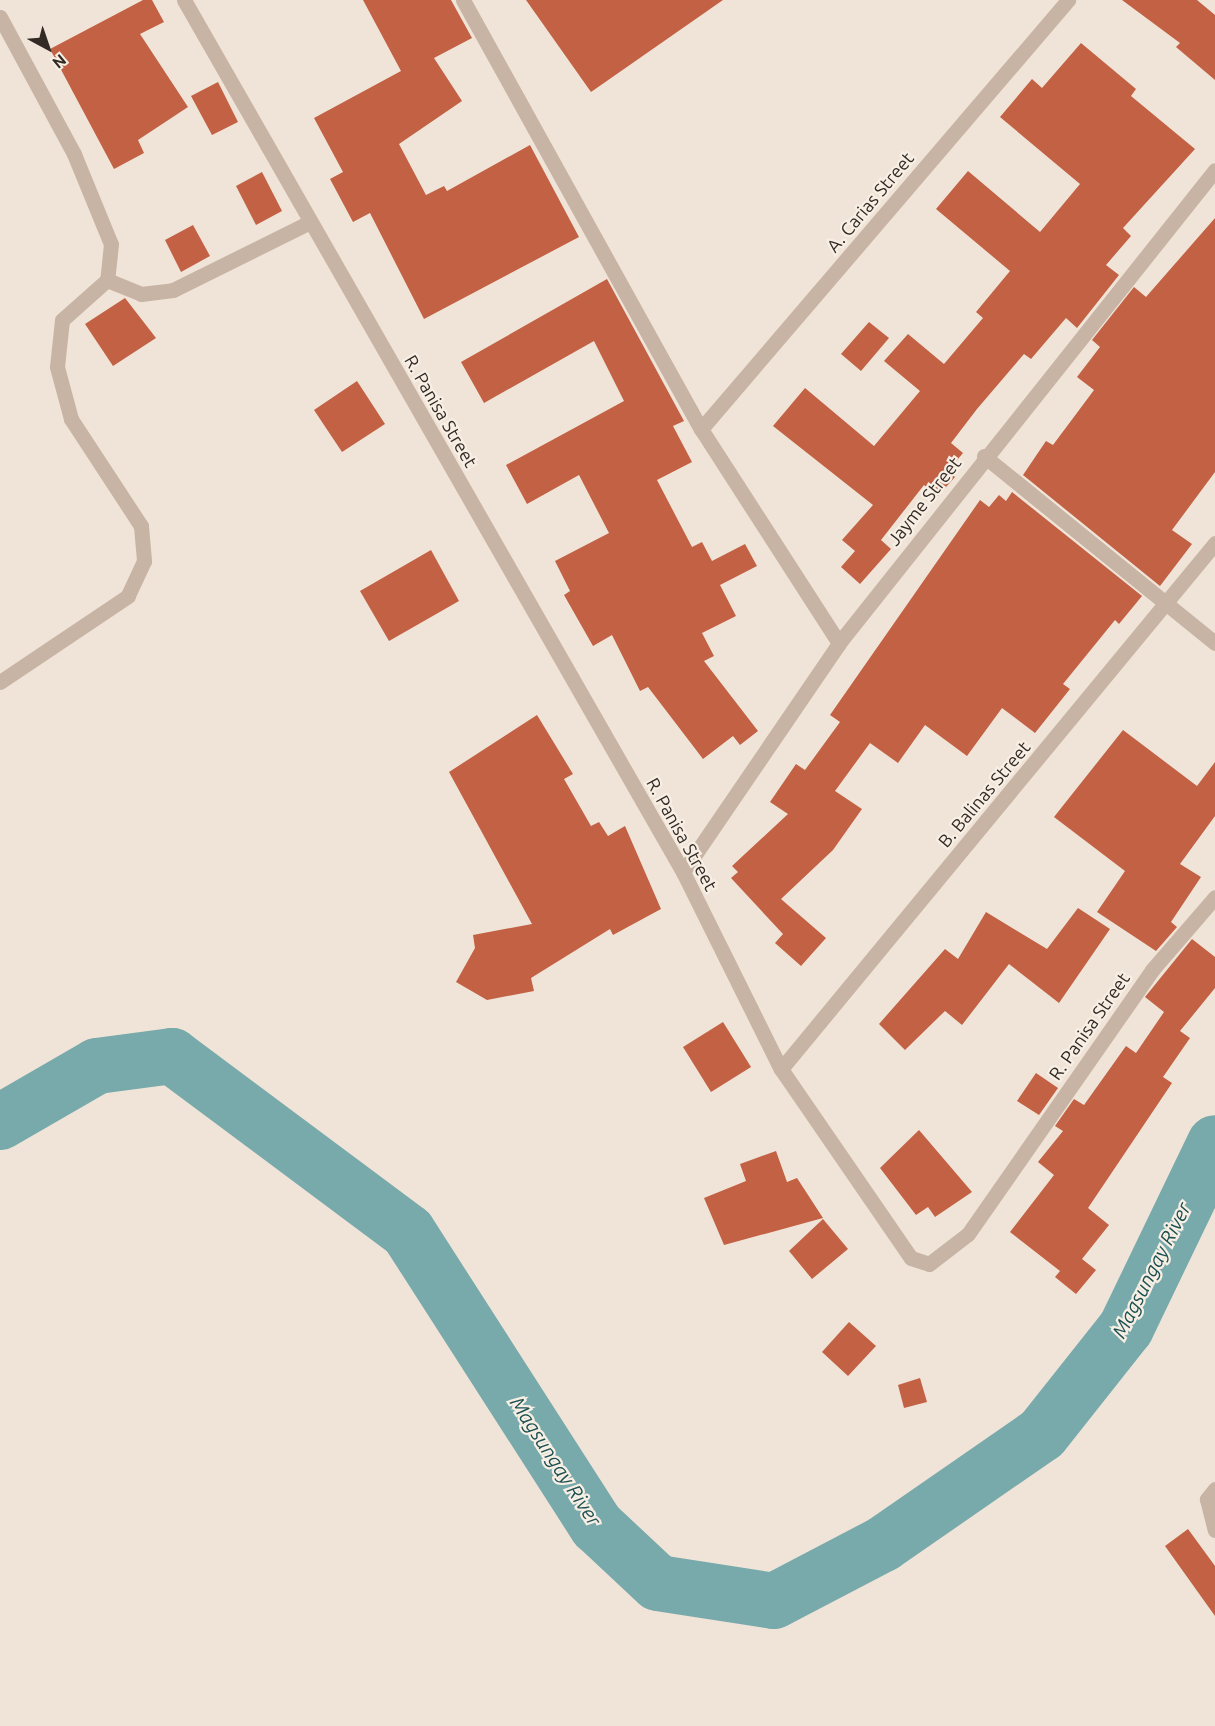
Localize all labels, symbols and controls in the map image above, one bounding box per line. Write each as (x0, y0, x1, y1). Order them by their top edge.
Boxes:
north arrow (18, 18, 78, 78)
text: N (49, 51, 70, 73)
street label: A. Carias Street (822, 148, 918, 256)
street label: R. Panisa Street (400, 351, 482, 471)
street label: Jayme Street (883, 452, 965, 550)
street label: B. Balinas Street (933, 737, 1035, 851)
street label: R. Panisa Street (642, 774, 722, 894)
street label: R. Panisa Street (1044, 968, 1134, 1084)
water label: Magsungay River (1106, 1198, 1196, 1342)
water label: Magsungay River (505, 1392, 607, 1530)

